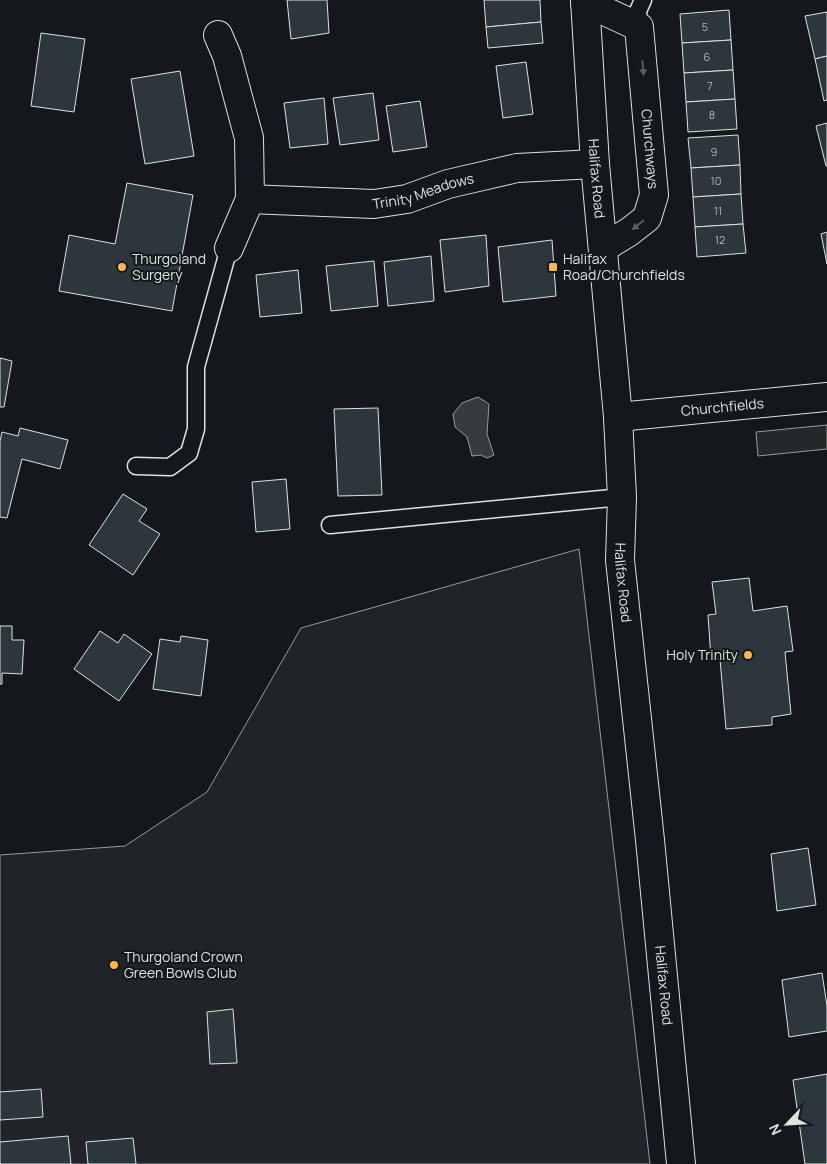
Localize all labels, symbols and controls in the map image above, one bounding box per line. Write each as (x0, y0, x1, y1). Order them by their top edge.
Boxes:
house number: 5 (702, 19, 708, 34)
house number: 6 (704, 49, 711, 64)
one-way arrow (639, 61, 647, 77)
house number: 7 (707, 78, 713, 93)
house number: 8 (709, 107, 715, 122)
street label: Churchways (637, 108, 663, 190)
street label: Halifax Road (584, 138, 610, 219)
house number: 9 (711, 144, 718, 159)
street label: Trinity Meadows (371, 168, 476, 213)
house number: 10 (710, 173, 722, 188)
house number: 11 (714, 203, 722, 218)
one-way arrow (632, 220, 645, 231)
house number: 12 (715, 232, 725, 247)
place label: Thurgoland Surgery (132, 249, 206, 284)
place label: Halifax Road/Churchfields (563, 249, 685, 284)
marker: Thurgoland Surgery (116, 261, 128, 273)
marker: Halifax Road/Churchfields (547, 261, 559, 273)
street label: Churchfields (680, 393, 765, 420)
street label: Halifax Road (611, 542, 637, 623)
place label: Holy Trinity (666, 645, 739, 664)
marker: Holy Trinity (742, 649, 754, 661)
street label: Halifax Road (651, 945, 678, 1026)
place label: Thurgoland Crown Green Bowls Club (124, 947, 243, 982)
marker: Thurgoland Crown Green Bowls Club (108, 959, 120, 971)
north arrow (762, 1099, 812, 1149)
text: N (764, 1121, 786, 1138)

